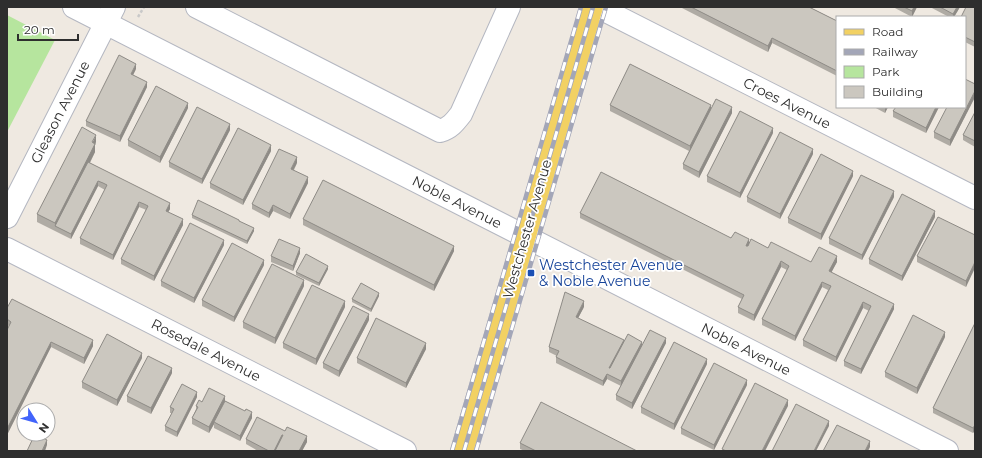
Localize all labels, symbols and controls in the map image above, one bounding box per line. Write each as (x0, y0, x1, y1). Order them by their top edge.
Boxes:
scale bar (18, 16, 78, 42)
legend (836, 16, 966, 108)
text: 20 m (24, 22, 55, 37)
text: Road (872, 24, 903, 39)
text: Railway (872, 44, 918, 59)
street label: Gleason Avenue (26, 58, 94, 166)
text: Park (872, 64, 900, 79)
street label: Croes Avenue (740, 73, 834, 133)
text: Building (872, 84, 923, 99)
street label: Westchester Avenue (499, 157, 555, 301)
street label: Noble Avenue (409, 172, 505, 232)
place label: Westchester Avenue & Noble Avenue (539, 256, 683, 290)
marker: Westchester Avenue & Noble Avenue (526, 268, 536, 278)
street label: Rosedale Avenue (148, 315, 264, 385)
street label: Noble Avenue (698, 319, 794, 379)
north arrow (16, 402, 56, 442)
text: N (36, 420, 52, 436)

